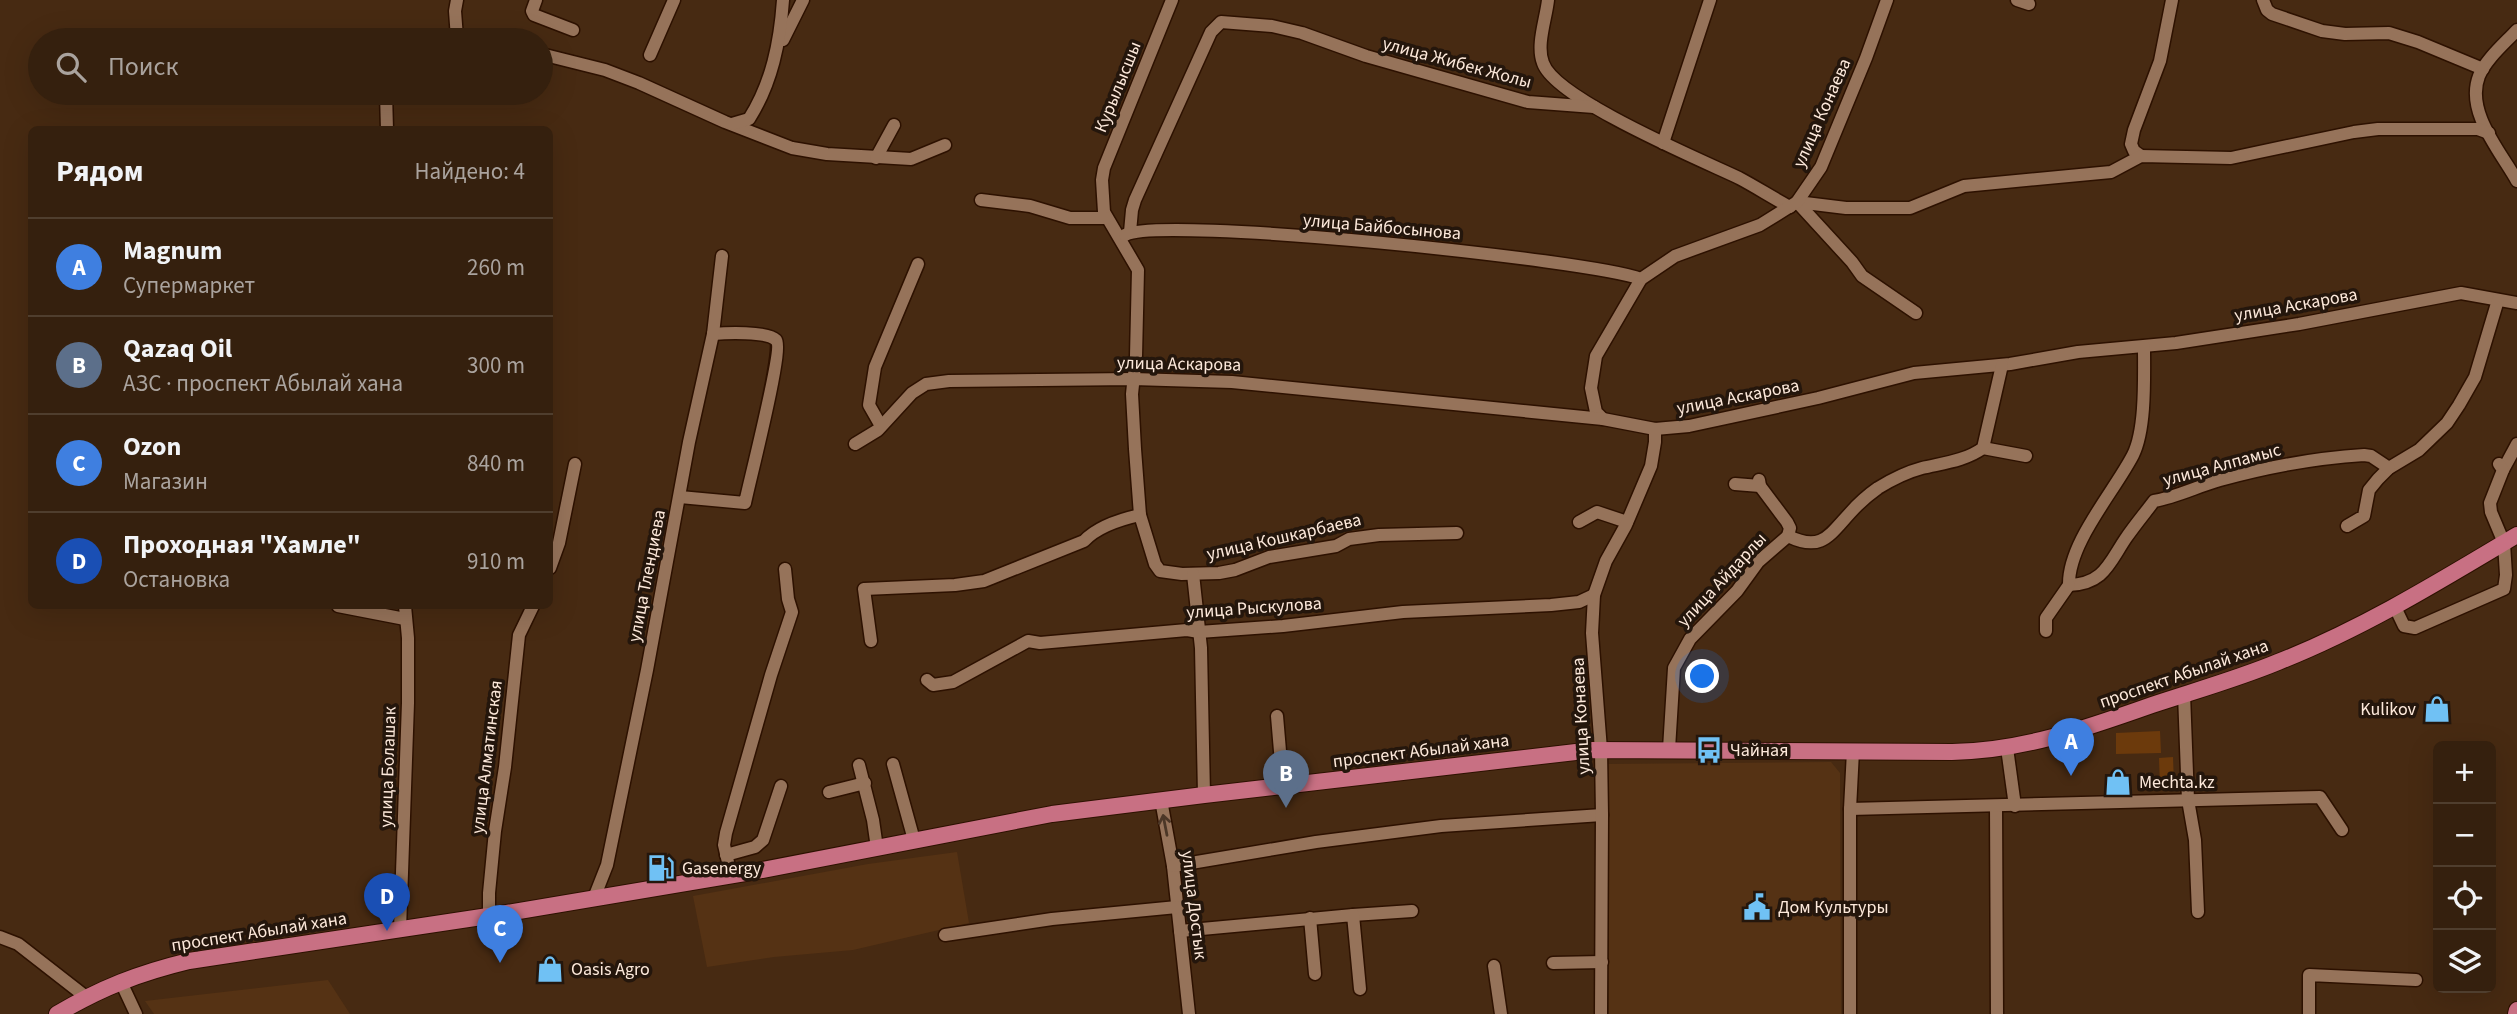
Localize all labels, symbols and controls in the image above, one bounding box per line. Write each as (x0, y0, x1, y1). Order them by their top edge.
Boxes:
search box (28, 28, 553, 105)
street label: улица Жибек Жолы (1380, 31, 1534, 95)
street label: Курылысшы (1088, 38, 1148, 136)
icon: search (52, 48, 90, 86)
text: Поиск (108, 48, 178, 85)
street label: улица Конаева (1787, 54, 1857, 172)
text: Рядом (56, 150, 144, 193)
text: Найдено: 4 (415, 155, 525, 188)
street label: улица Байбосынова (1302, 208, 1462, 246)
text: Magnum (123, 232, 222, 269)
text: A (72, 251, 86, 284)
text: 260 m (467, 251, 525, 284)
text: Супермаркет (123, 269, 255, 302)
street label: улица Аскарова (2232, 282, 2360, 328)
text: Qazaq Oil (123, 330, 232, 367)
text: B (72, 349, 86, 382)
text: 300 m (467, 349, 525, 382)
street label: улица Аскарова (1117, 350, 1241, 378)
text: АЗС · проспект Абылай хана (123, 367, 403, 400)
street label: улица Аскарова (1674, 373, 1802, 421)
text: Ozon (123, 428, 181, 465)
street label: улица Алпамыс (2160, 437, 2284, 493)
text: C (72, 447, 86, 480)
text: 840 m (467, 447, 525, 480)
text: Магазин (123, 465, 208, 498)
street label: улица Кошкарбаева (1204, 507, 1364, 567)
street label: улица Тлендиева (622, 508, 672, 644)
text: Проходная "Хамле" (123, 526, 361, 563)
street label: улица Айдарлы (1672, 527, 1772, 633)
text: D (72, 545, 86, 578)
text: 910 m (467, 545, 525, 578)
text: Остановка (123, 563, 230, 596)
street label: улица Рыскулова (1185, 591, 1323, 625)
street label: проспект Абылай хана (2096, 633, 2272, 715)
street label: улица Конаева (1565, 657, 1597, 775)
your location (1685, 659, 1719, 693)
street label: улица Алматинская (465, 679, 509, 835)
shop icon: Kulikov (2422, 694, 2452, 724)
place label: Kulikov (2360, 697, 2417, 722)
street label: улица Болашак (373, 706, 403, 828)
pin: A (2048, 718, 2094, 776)
street label: проспект Абылай хана (1331, 728, 1511, 774)
bus stop icon: Чайная (1694, 735, 1724, 765)
place label: Чайная (1730, 738, 1788, 763)
map controls (2433, 741, 2496, 993)
button: + (2433, 741, 2496, 804)
pin: B (1263, 750, 1309, 808)
shop icon: Mechta.kz (2103, 767, 2133, 797)
place label: Mechta.kz (2139, 770, 2215, 795)
button: − (2433, 804, 2496, 867)
one-way arrow (1157, 814, 1171, 837)
street label: улица Достык (1175, 849, 1213, 961)
fuel station icon: Gasenergy (646, 853, 676, 883)
place label: Gasenergy (682, 856, 762, 881)
button: locate (2433, 867, 2496, 930)
pin: D (364, 873, 410, 931)
public building icon: Дом Культуры (1742, 892, 1772, 922)
place label: Дом Культуры (1778, 895, 1889, 920)
pin: C (477, 905, 523, 963)
street label: проспект Абылай хана (169, 906, 349, 958)
button: layers (2433, 930, 2496, 993)
shop icon: Oasis Agro (535, 954, 565, 984)
place label: Oasis Agro (571, 957, 650, 982)

